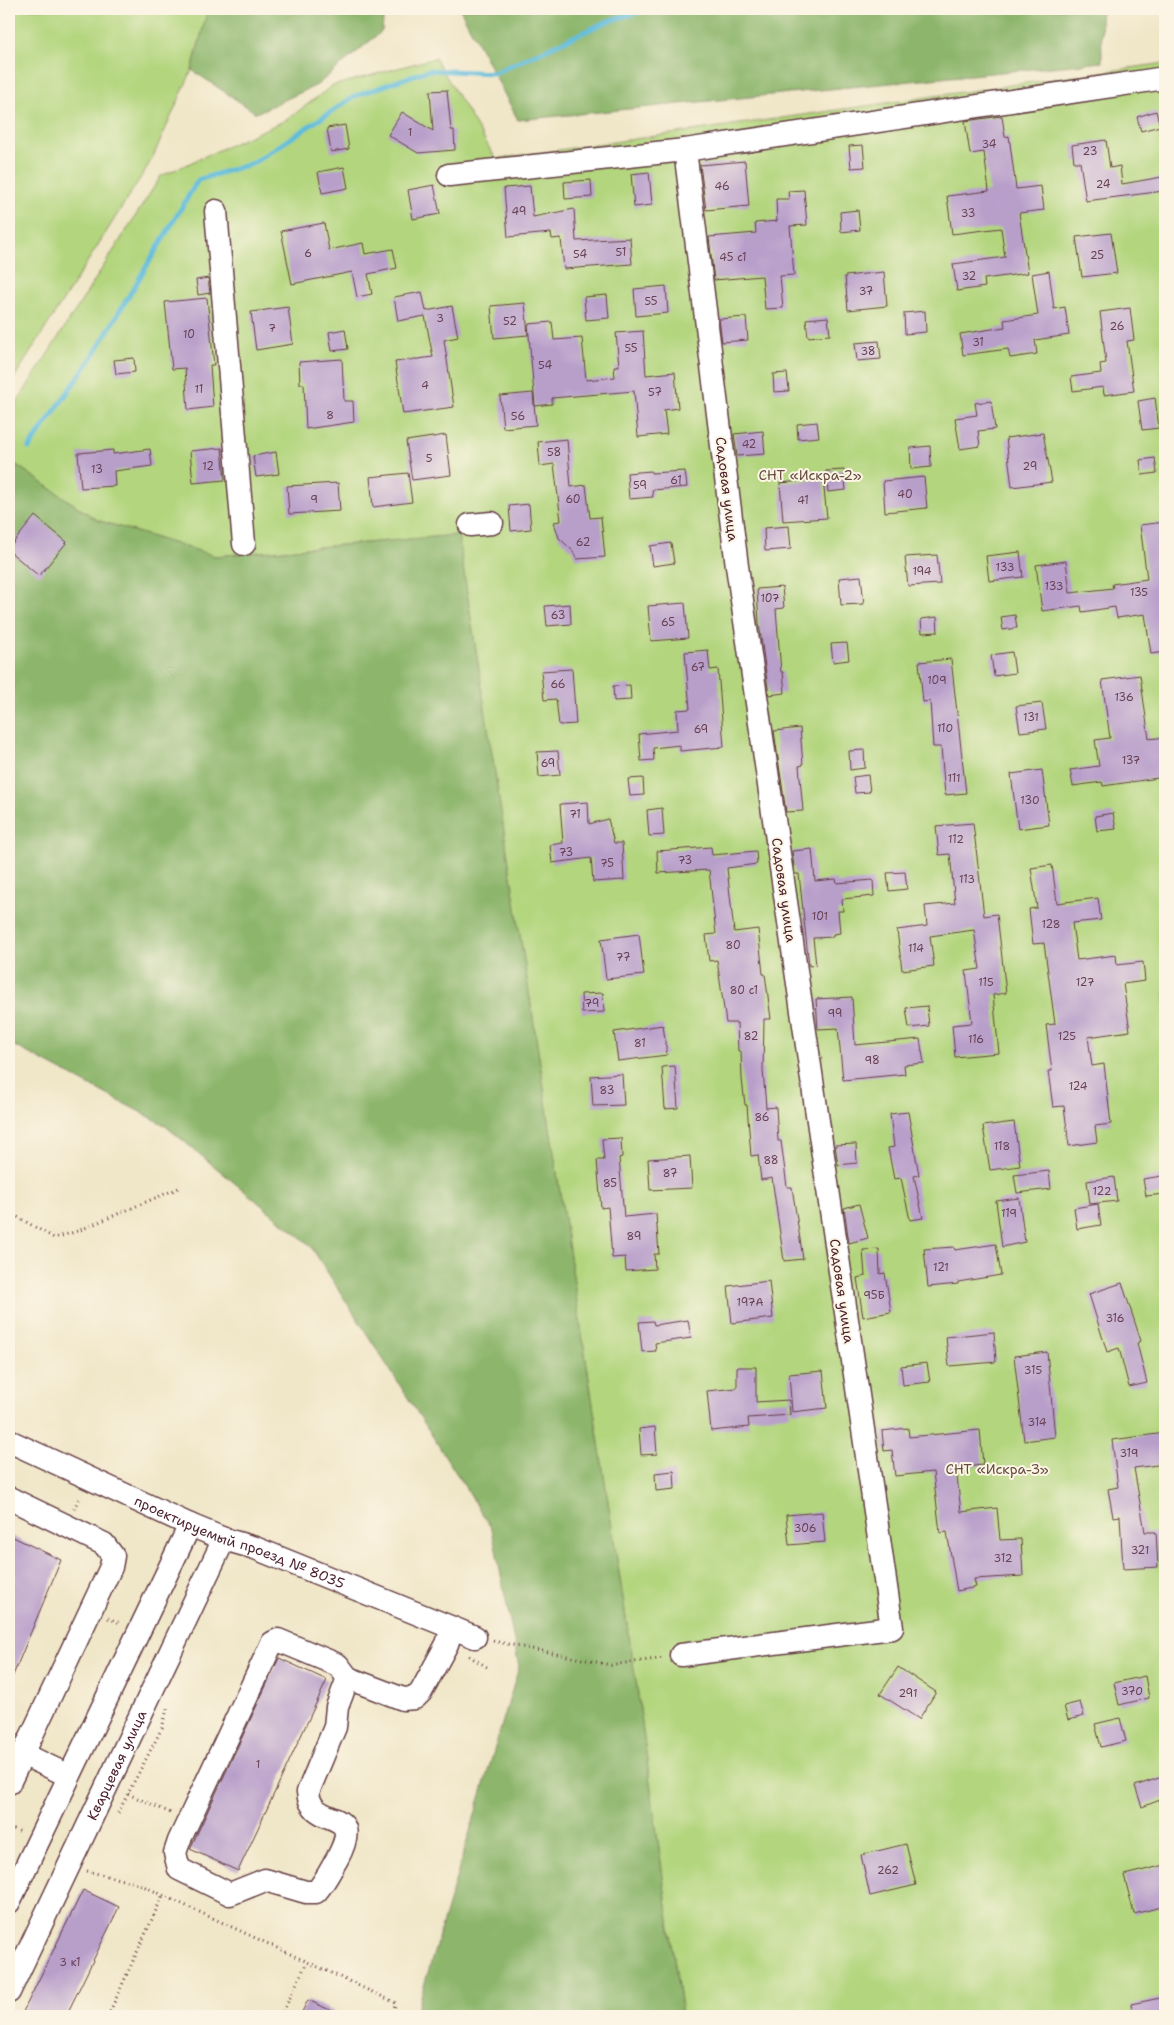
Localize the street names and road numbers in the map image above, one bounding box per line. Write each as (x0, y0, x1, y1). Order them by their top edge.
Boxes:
street label: Садовая улица (712, 436, 742, 543)
street label: Садовая улица (768, 837, 800, 944)
street label: Садовая улица (826, 1238, 858, 1345)
street label: проектируемый проезд № 8035 (132, 1491, 348, 1592)
street label: Кварцевая улица (83, 1707, 151, 1823)

